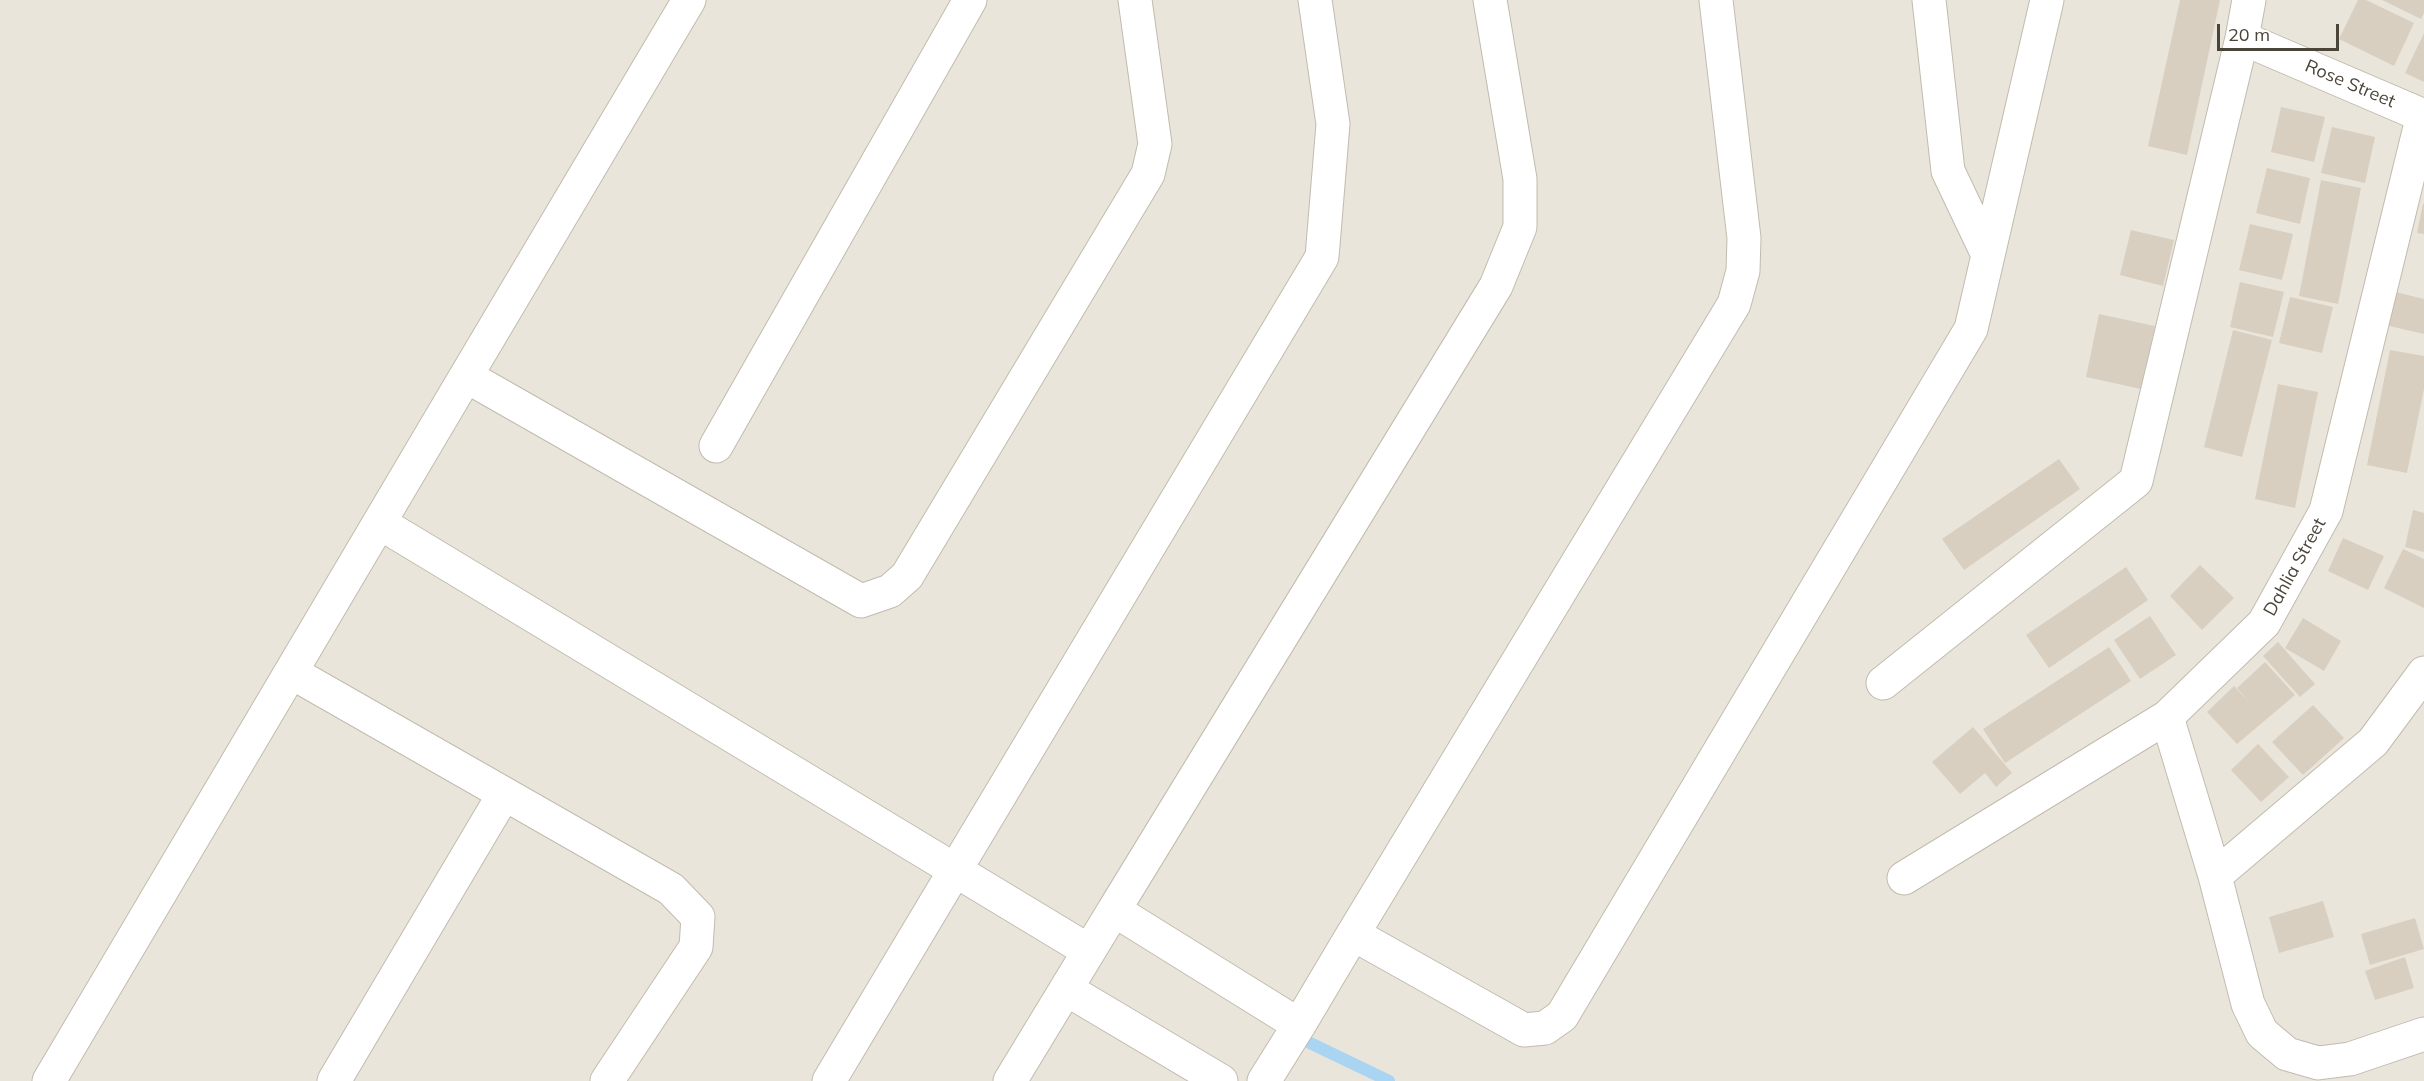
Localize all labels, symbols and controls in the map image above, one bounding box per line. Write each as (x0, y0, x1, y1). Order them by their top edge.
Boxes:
scale bar (2220, 12, 2342, 50)
text: 20 m (2228, 23, 2270, 46)
street label: Rose Street (2302, 55, 2398, 113)
street label: Dahlia Street (2259, 514, 2331, 620)

